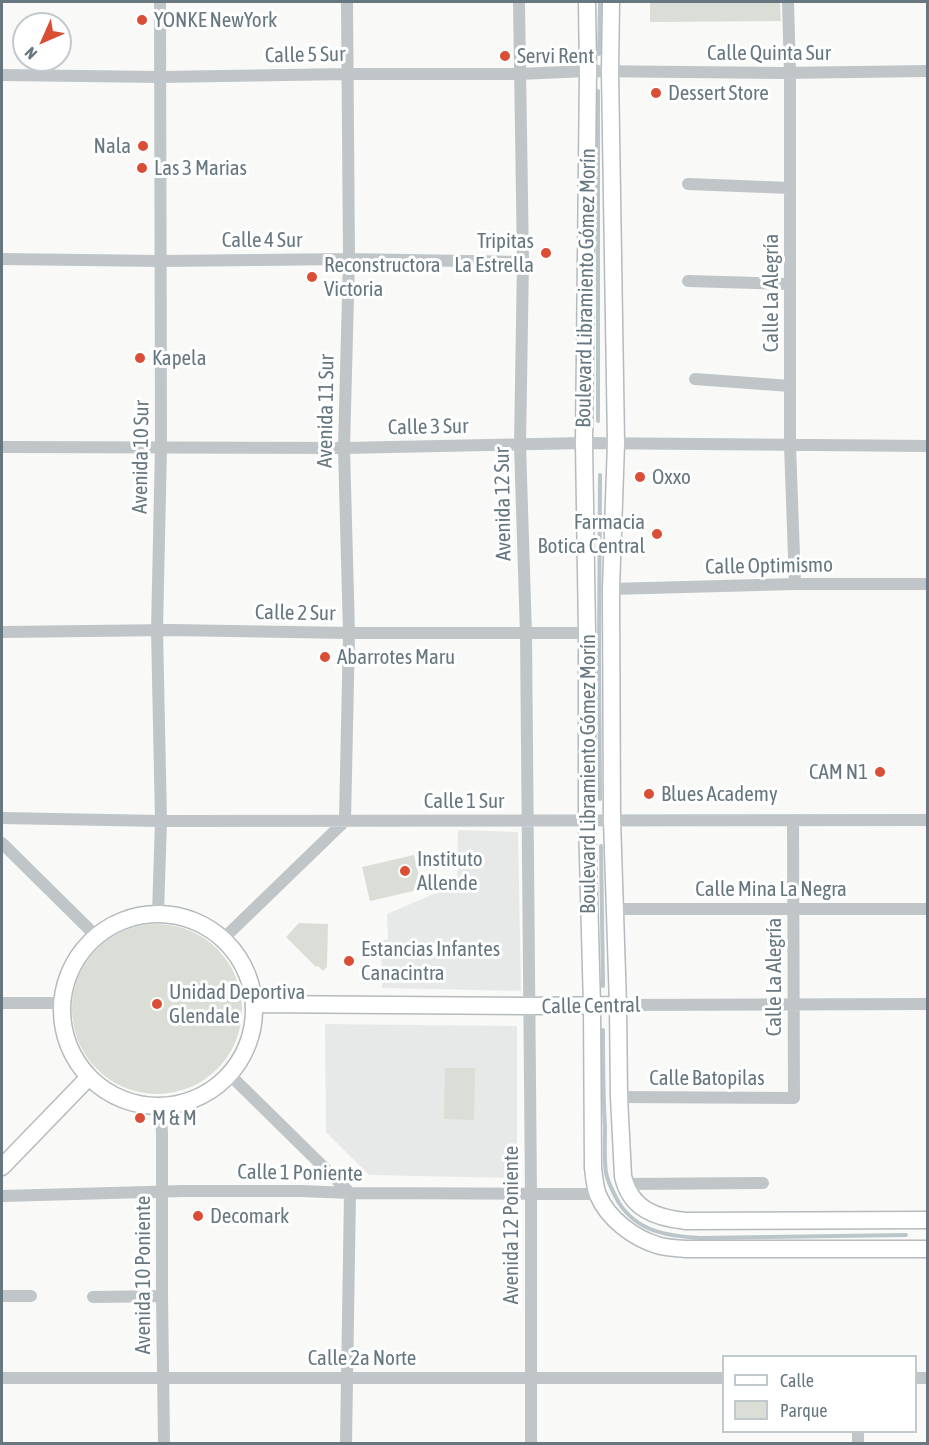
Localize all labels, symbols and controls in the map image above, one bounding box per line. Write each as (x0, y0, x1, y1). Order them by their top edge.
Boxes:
place label: YONKE NewYork (154, 7, 277, 33)
north arrow (12, 12, 72, 72)
marker: YONKE NewYork (135, 13, 149, 27)
street label: Calle Quinta Sur (707, 40, 831, 66)
street label: Calle 5 Sur (265, 42, 345, 68)
place label: Servi Rent (517, 43, 594, 69)
text: N (21, 44, 40, 63)
marker: Servi Rent (498, 49, 512, 63)
place label: Dessert Store (668, 80, 769, 106)
marker: Dessert Store (649, 86, 663, 100)
place label: Nala (94, 133, 131, 159)
marker: Nala (136, 139, 150, 153)
street label: Boulevard Libramiento Gómez Morín (571, 148, 601, 428)
place label: Las 3 Marias (154, 155, 247, 181)
marker: Las 3 Marias (135, 161, 149, 175)
street label: Calle 4 Sur (222, 227, 302, 253)
place label: Tripitas La Estrella (454, 228, 534, 278)
street label: Calle La Alegría (758, 234, 784, 352)
marker: Tripitas La Estrella (539, 246, 553, 260)
place label: Reconstructora Victoria (324, 252, 441, 302)
marker: Reconstructora Victoria (305, 270, 319, 284)
place label: Kapela (152, 345, 206, 371)
marker: Kapela (133, 351, 147, 365)
street label: Avenida 11 Sur (312, 354, 340, 468)
street label: Avenida 10 Sur (127, 400, 155, 514)
street label: Calle 3 Sur (388, 414, 468, 440)
street label: Avenida 12 Sur (489, 447, 517, 561)
place label: Oxxo (652, 464, 691, 490)
marker: Oxxo (633, 470, 647, 484)
place label: Farmacia Botica Central (538, 509, 645, 559)
marker: Farmacia Botica Central (650, 527, 664, 541)
street label: Calle Optimismo (705, 552, 833, 580)
street label: Calle 2 Sur (255, 600, 335, 626)
street label: Boulevard Libramiento Gómez Morín (575, 634, 601, 914)
place label: Abarrotes Maru (337, 644, 455, 670)
marker: Abarrotes Maru (318, 650, 332, 664)
place label: CAM N1 (809, 759, 868, 785)
marker: CAM N1 (873, 765, 887, 779)
place label: Blues Academy (661, 781, 778, 807)
marker: Blues Academy (642, 787, 656, 801)
street label: Calle 1 Sur (424, 788, 504, 814)
place label: Instituto Allende (417, 846, 483, 896)
marker: Instituto Allende (398, 864, 412, 878)
street label: Calle Mina La Negra (695, 876, 847, 902)
street label: Calle La Alegría (761, 918, 787, 1036)
place label: Estancias Infantes Canacintra (361, 936, 500, 986)
marker: Estancias Infantes Canacintra (342, 954, 356, 968)
place label: Unidad Deportiva Glendale (169, 979, 305, 1029)
street label: Calle Central (541, 993, 641, 1019)
marker: Unidad Deportiva Glendale (150, 997, 164, 1011)
street label: Calle Batopilas (649, 1065, 765, 1091)
place label: M & M (152, 1105, 197, 1131)
marker: M & M (133, 1111, 147, 1125)
street label: Avenida 12 Poniente (498, 1146, 524, 1304)
street label: Calle 1 Poniente (237, 1159, 363, 1187)
street label: Avenida 10 Poniente (130, 1196, 156, 1354)
place label: Decomark (210, 1203, 289, 1229)
marker: Decomark (191, 1209, 205, 1223)
street label: Calle 2a Norte (308, 1345, 416, 1371)
legend (722, 1355, 917, 1433)
text: Calle (780, 1370, 814, 1391)
text: Parque (780, 1400, 828, 1421)

